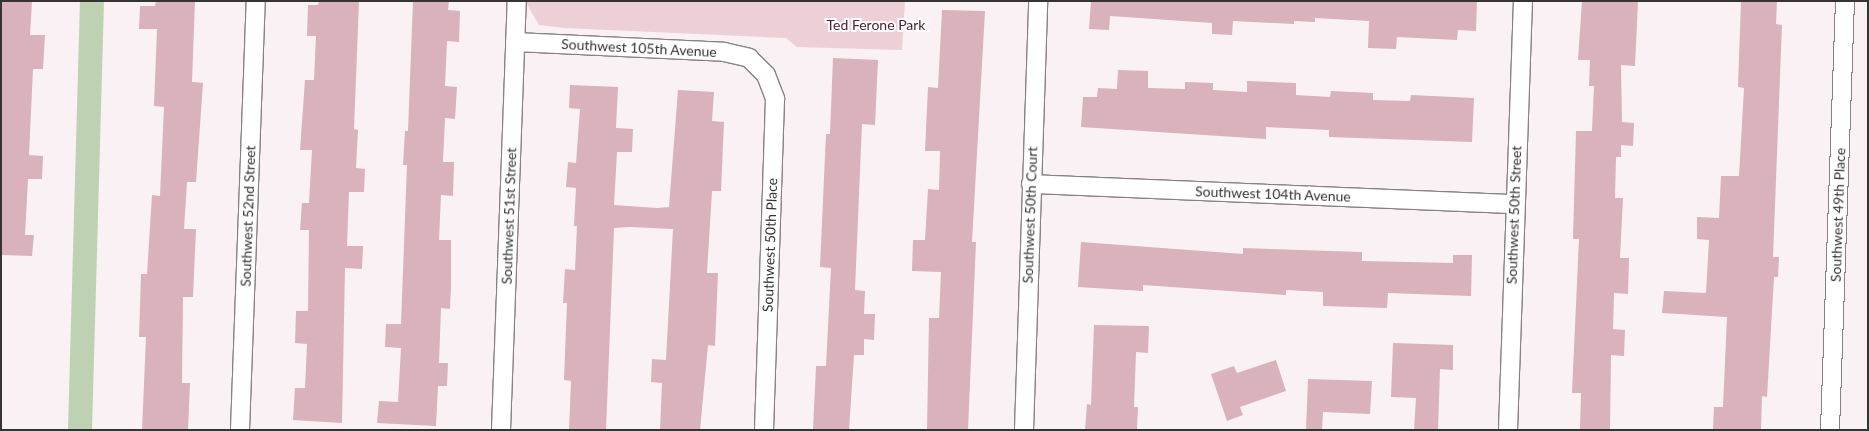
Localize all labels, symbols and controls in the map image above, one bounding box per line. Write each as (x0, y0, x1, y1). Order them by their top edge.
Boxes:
park label: Ted Ferone Park (827, 17, 925, 33)
street label: Southwest 105th Avenue (561, 36, 717, 60)
street label: Southwest 52nd Street (237, 145, 259, 287)
street label: Southwest 50th Street (1503, 145, 1525, 285)
street label: Southwest 50th Court (1019, 146, 1041, 284)
street label: Southwest 51st Street (498, 147, 520, 285)
street label: Southwest 49th Place (1827, 148, 1849, 282)
street label: Southwest 50th Place (759, 178, 781, 312)
street label: Southwest 104th Avenue (1195, 183, 1351, 205)

